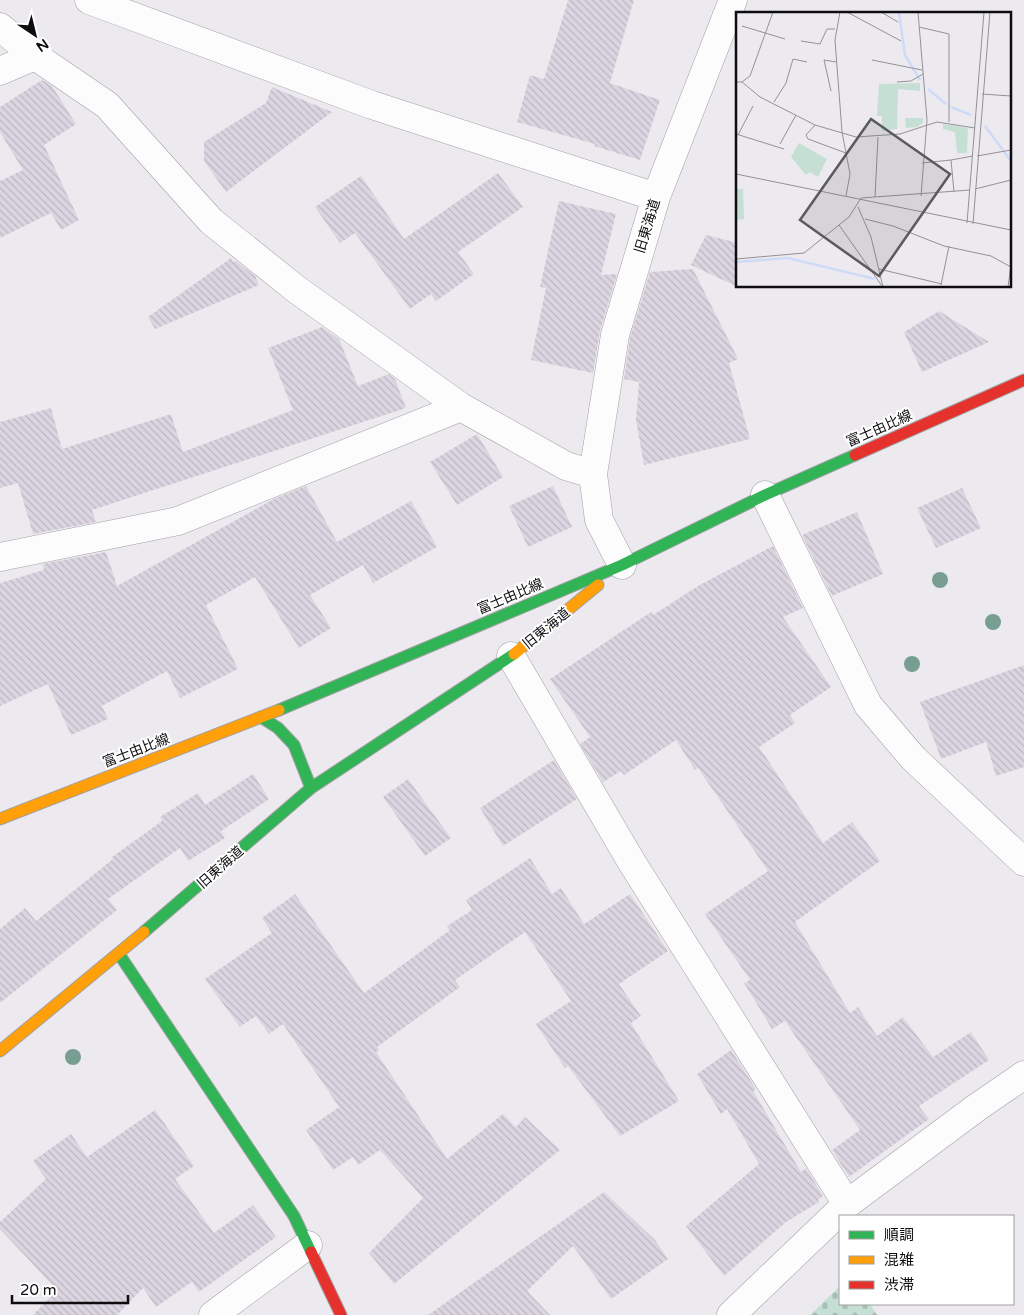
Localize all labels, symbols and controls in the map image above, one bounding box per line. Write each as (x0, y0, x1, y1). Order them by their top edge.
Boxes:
north arrow (10, 10, 60, 60)
inset map (736, 12, 1012, 288)
text: N (33, 35, 52, 55)
street label: 旧東海道 (631, 197, 664, 255)
street label: 富士由比線 (844, 406, 915, 450)
street label: 富士由比線 (475, 575, 546, 618)
street label: 旧東海道 (519, 604, 573, 653)
street label: 富士由比線 (100, 730, 172, 771)
street label: 旧東海道 (194, 843, 247, 892)
legend (839, 1215, 1014, 1305)
text: 順調 (884, 1226, 914, 1244)
text: 混雑 (884, 1251, 914, 1269)
scale bar (12, 1272, 129, 1304)
text: 渋滞 (884, 1276, 914, 1294)
text: 20 m (20, 1281, 57, 1299)

